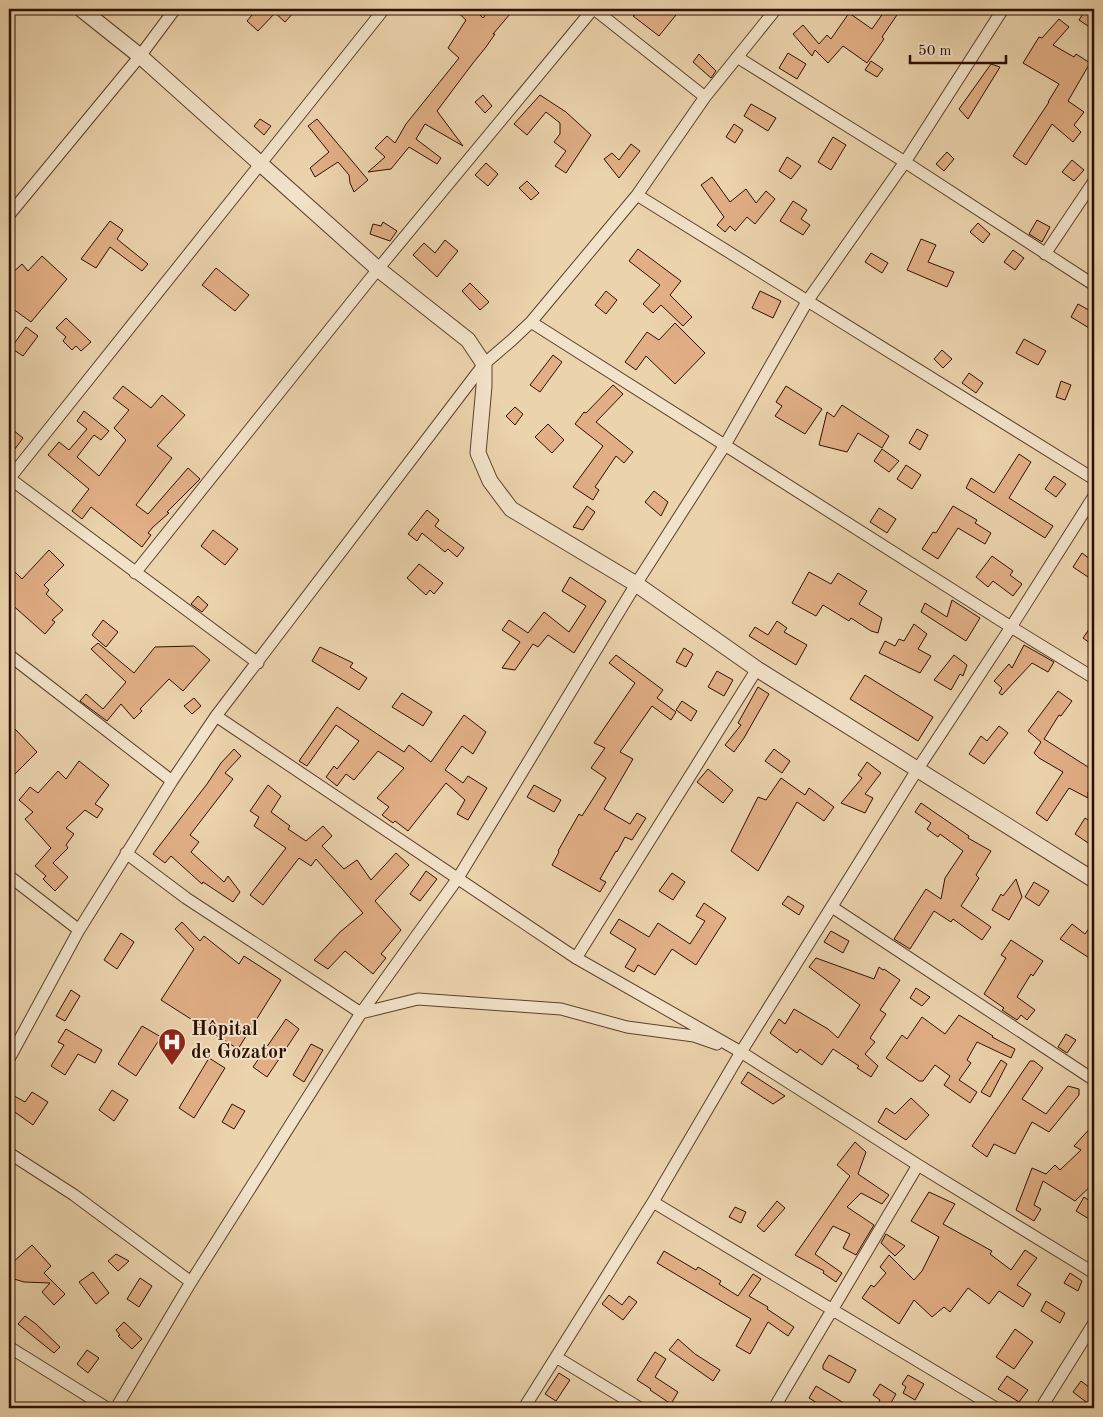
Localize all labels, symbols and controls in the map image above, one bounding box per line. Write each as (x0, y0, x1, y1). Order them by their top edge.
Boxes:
scale bar (910, 32, 1007, 64)
text: 50 m (918, 44, 952, 59)
place label: Hôpital de Gozator (191, 1020, 287, 1063)
hospital icon: Hôpital de Gozator (157, 1027, 187, 1066)

